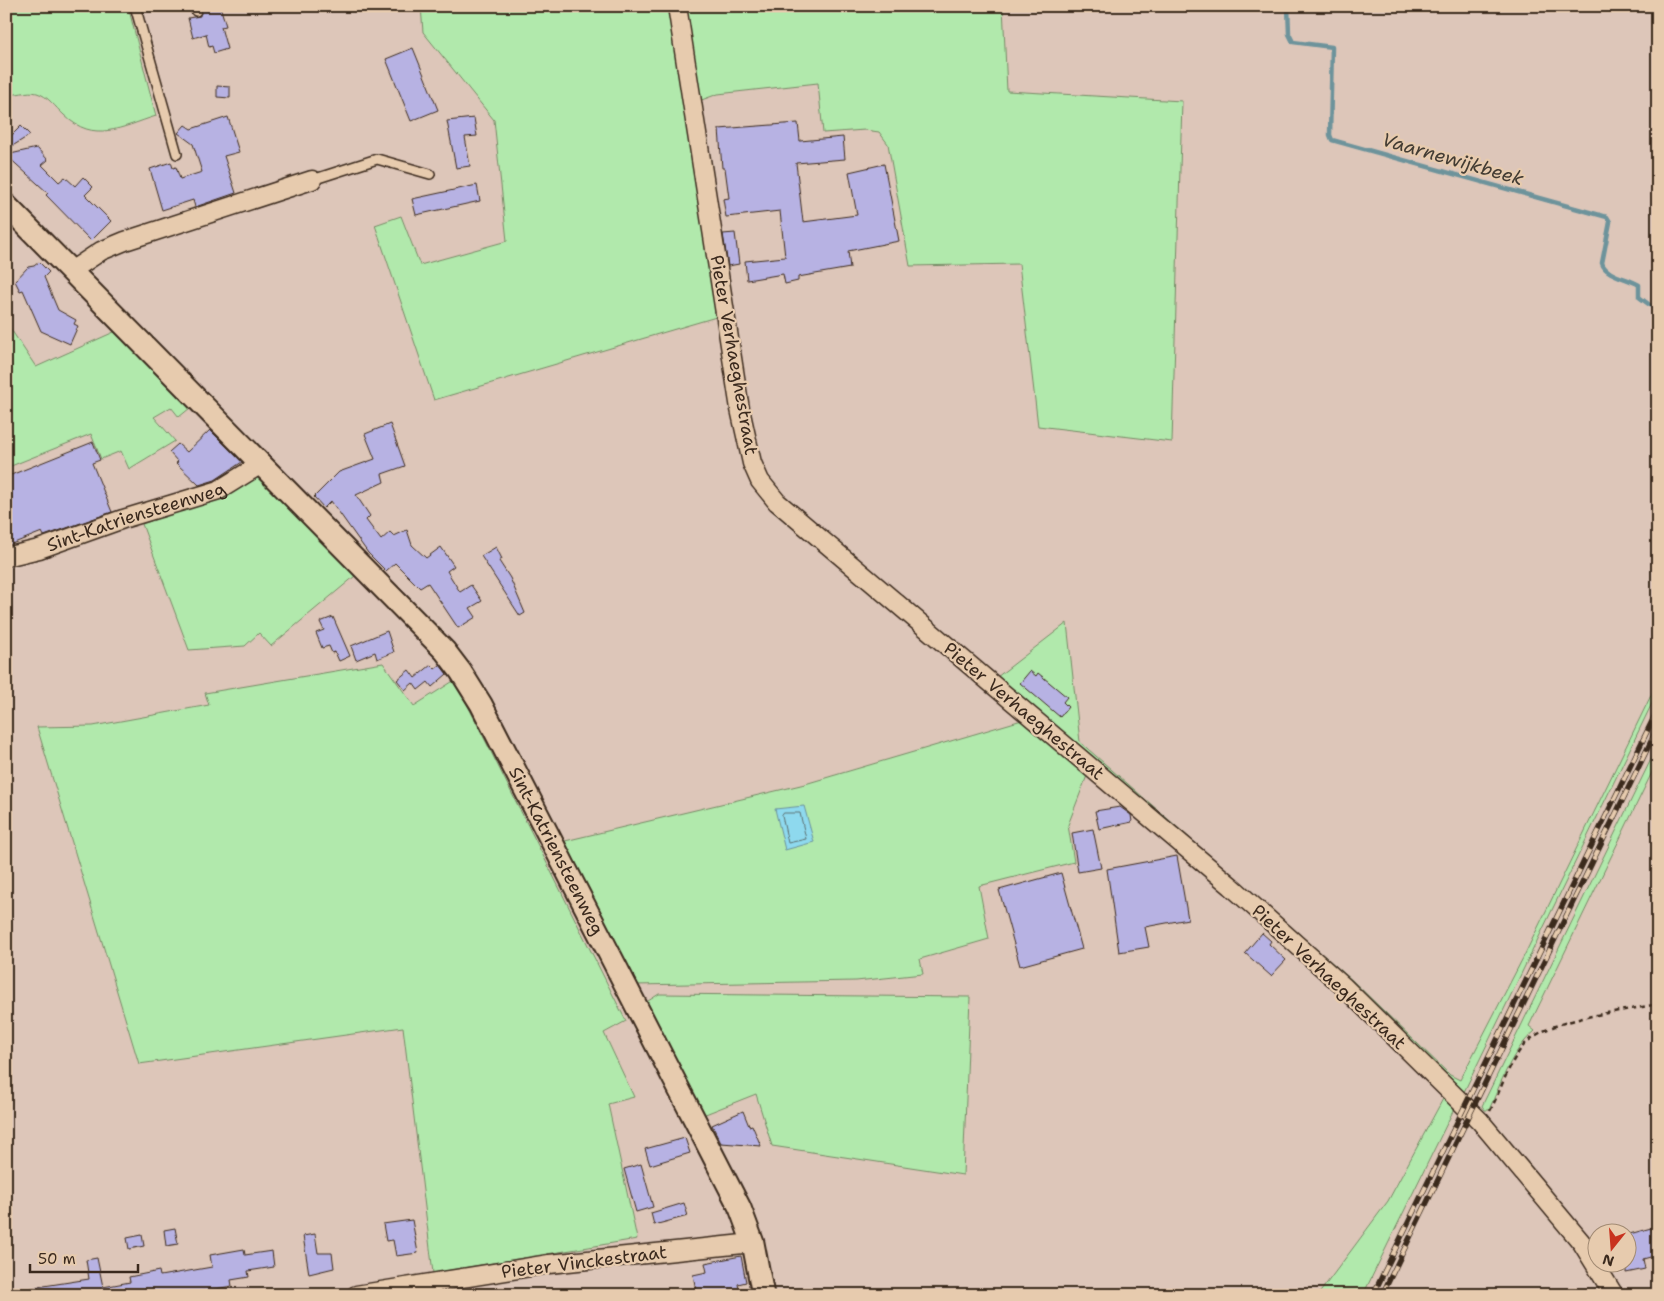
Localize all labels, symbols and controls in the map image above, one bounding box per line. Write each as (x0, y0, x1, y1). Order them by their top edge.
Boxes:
water label: Vaarnewijkbeek (1379, 127, 1527, 191)
street label: Pieter Verhaeghestraat (705, 253, 763, 457)
street label: Sint-Katriensteenweg (43, 477, 230, 557)
street label: Pieter Verhaeghestraat (939, 637, 1110, 785)
street label: Sint-Katriensteenweg (503, 762, 610, 939)
street label: Pieter Verhaeghestraat (1247, 899, 1411, 1055)
north arrow (1586, 1224, 1636, 1274)
street label: Pieter Vinckestraat (500, 1240, 668, 1284)
scale bar (30, 1241, 138, 1273)
text: 50 m (38, 1249, 76, 1269)
text: N (1600, 1250, 1616, 1271)

